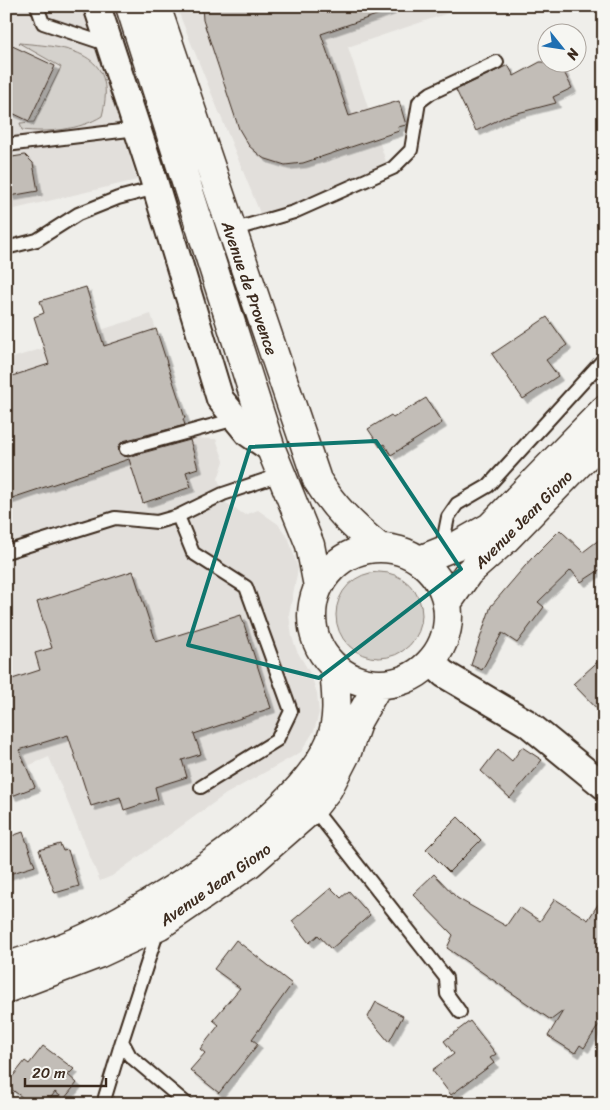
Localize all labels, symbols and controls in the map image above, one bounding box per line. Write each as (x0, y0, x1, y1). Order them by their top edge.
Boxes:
north arrow (538, 22, 588, 72)
text: N (559, 43, 587, 65)
street label: Avenue de Provence (213, 216, 286, 359)
street label: Avenue Jean Giono (466, 463, 580, 577)
street label: Avenue Jean Giono (152, 835, 277, 934)
scale bar (25, 1055, 106, 1087)
text: 20 m (32, 1060, 66, 1086)

